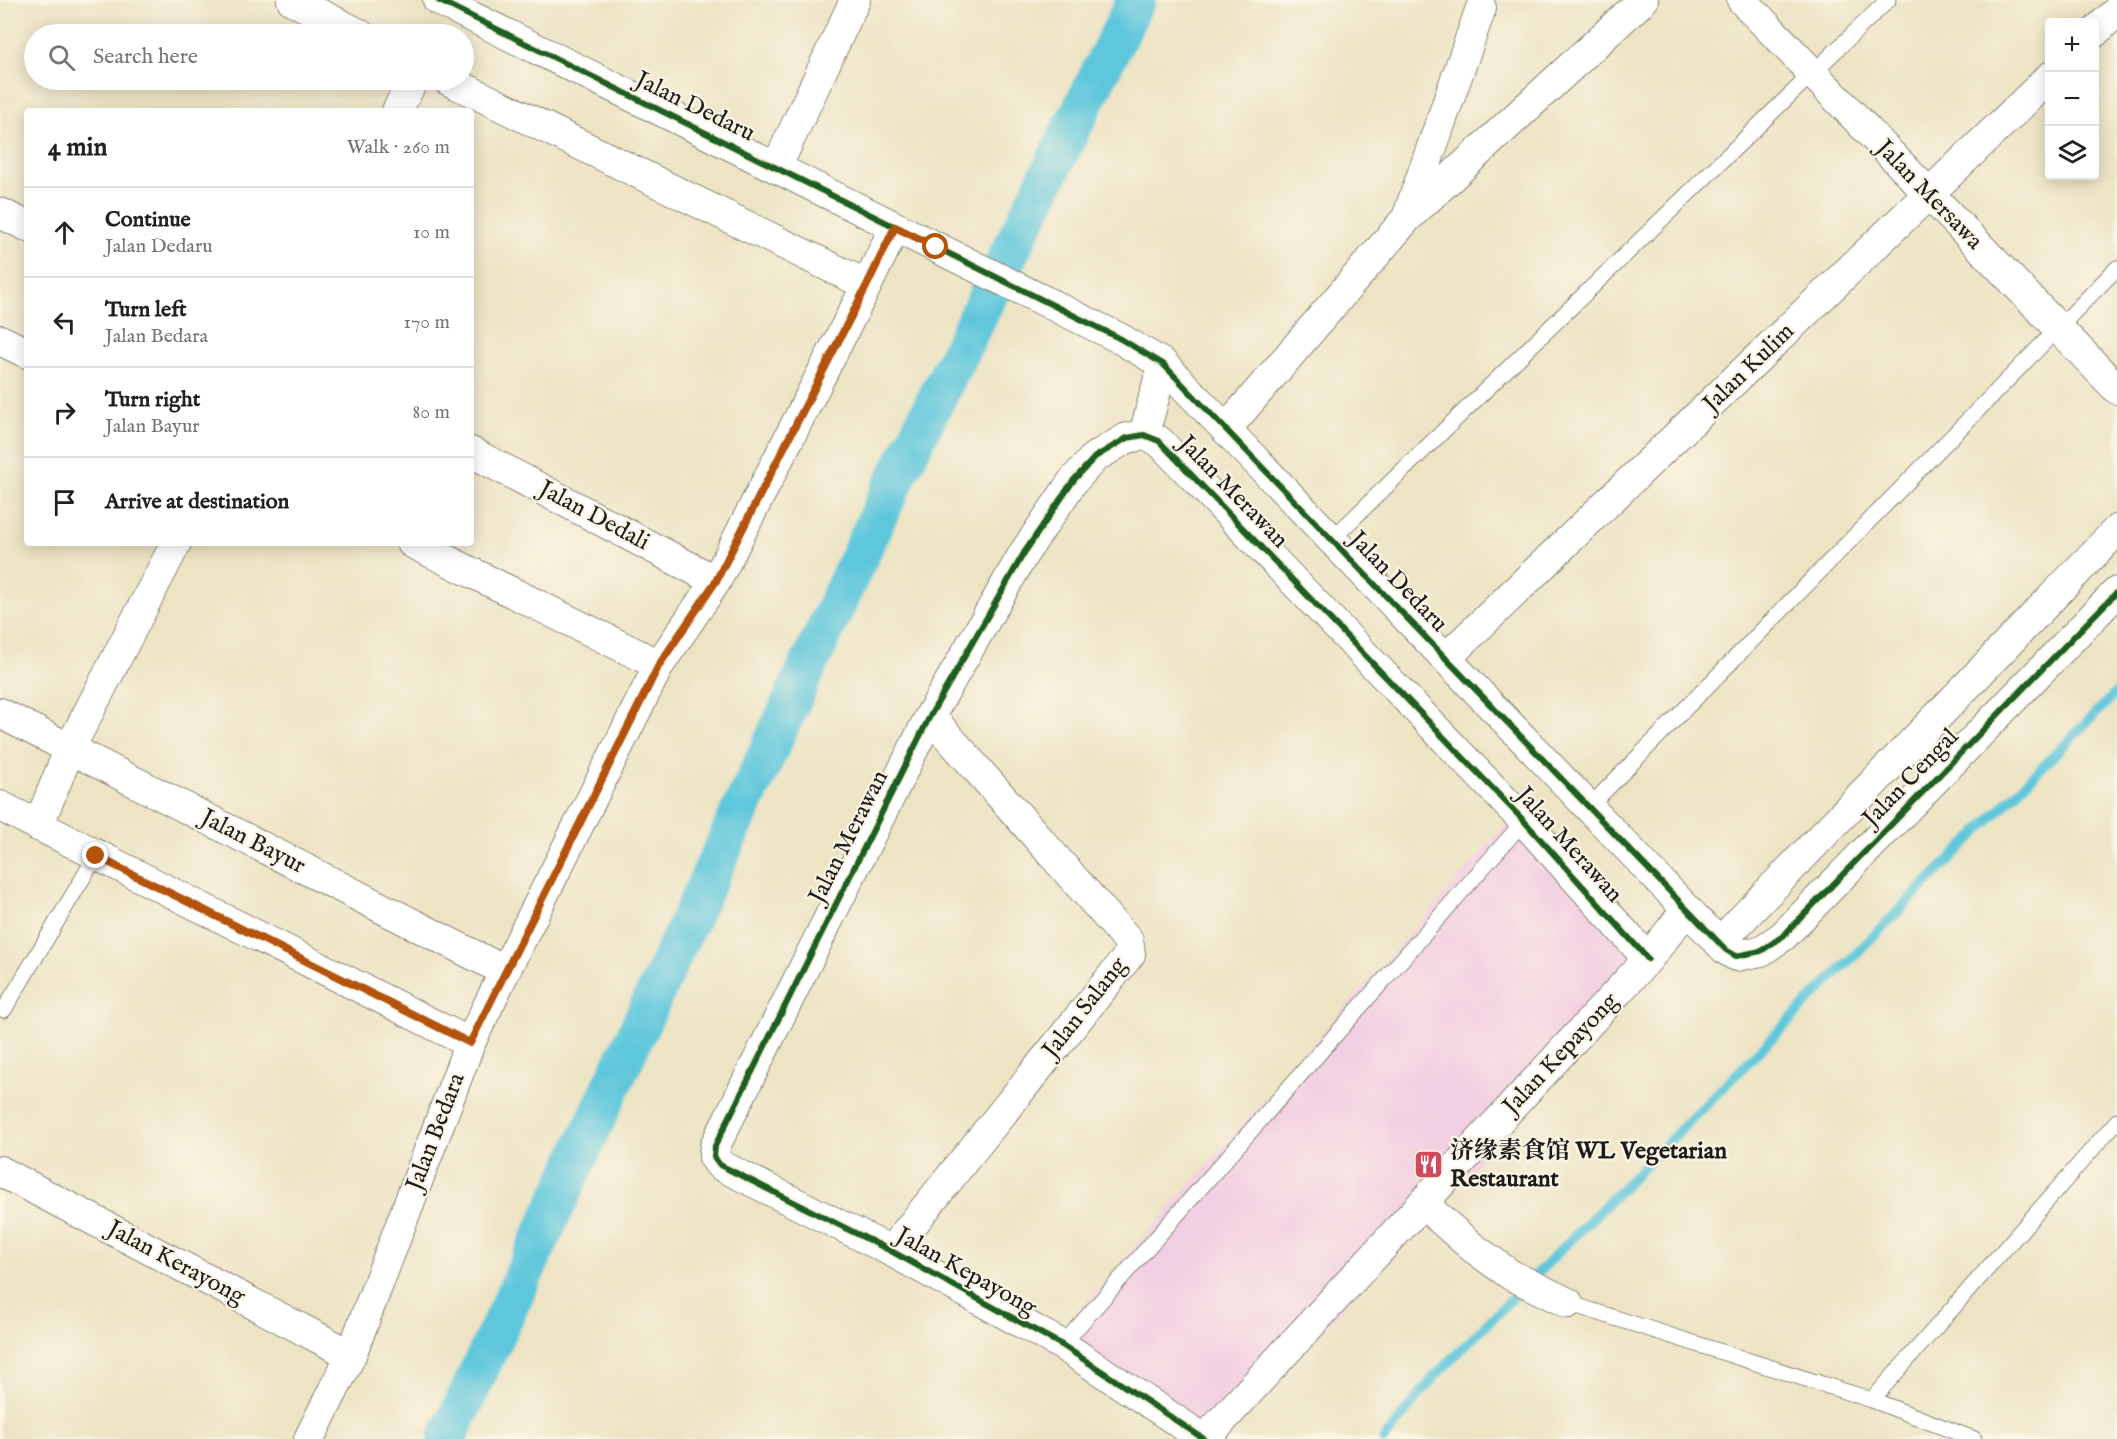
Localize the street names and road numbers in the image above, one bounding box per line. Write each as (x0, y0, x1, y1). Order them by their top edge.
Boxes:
street label: Jalan Dedaru (627, 63, 760, 149)
street label: Jalan Mersawa (1867, 131, 1990, 257)
street label: Jalan Kulim (1694, 317, 1801, 421)
street label: Jalan Merawan (1169, 427, 1295, 555)
street label: Jalan Dedali (531, 473, 655, 558)
street label: Jalan Dedaru (1340, 523, 1454, 639)
street label: Jalan Cengal (1854, 722, 1966, 836)
street label: Jalan Merawan (801, 765, 896, 912)
street label: Jalan Merawan (1507, 778, 1629, 910)
street label: Jalan Bayur (193, 801, 311, 882)
street label: Jalan Salang (1034, 950, 1135, 1067)
street label: Jalan Kepayong (1494, 986, 1626, 1124)
street label: Jalan Bedara (398, 1068, 473, 1198)
street label: Jalan Kerayong (99, 1212, 251, 1313)
street label: Jalan Kepayong (888, 1219, 1043, 1324)

